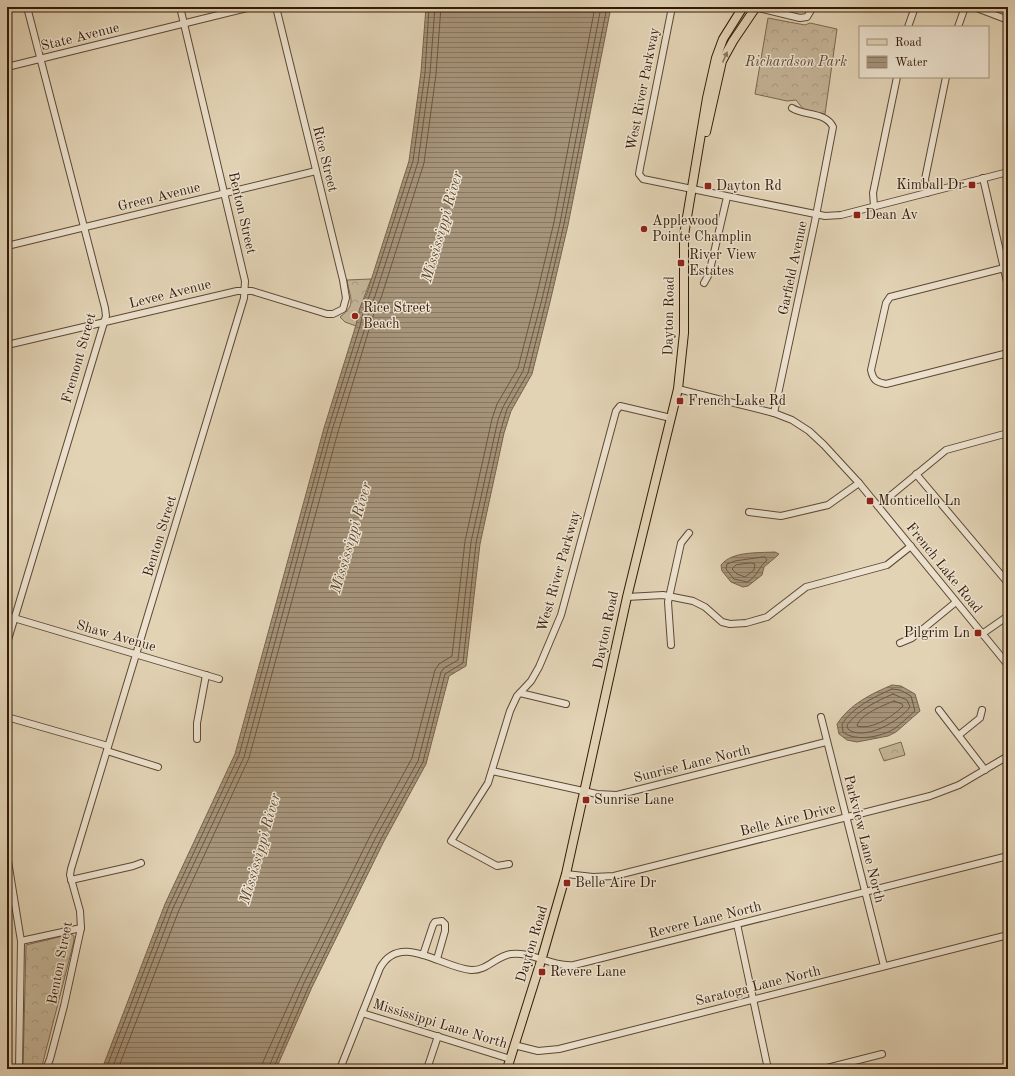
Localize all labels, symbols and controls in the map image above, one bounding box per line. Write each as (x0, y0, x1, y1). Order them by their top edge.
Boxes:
street label: State Avenue (39, 21, 121, 53)
street label: West River Parkway (624, 26, 662, 152)
legend (859, 26, 989, 78)
text: Road (895, 37, 922, 49)
one-way arrow (721, 51, 728, 63)
park label: Richardson Park (744, 55, 847, 69)
text: Water (895, 57, 928, 69)
street label: Rice Street (310, 125, 340, 193)
water label: Mississippi River (420, 169, 466, 285)
street label: Benton Street (226, 170, 258, 256)
place label: Kimball Dr (896, 178, 964, 192)
place label: Dayton Rd (716, 179, 782, 193)
street label: Green Avenue (116, 180, 202, 214)
marker: Kimball Dr (967, 180, 977, 190)
marker: Dayton Rd (703, 181, 713, 191)
place label: Dean Av (865, 208, 919, 222)
marker: Dean Av (852, 210, 862, 220)
place label: Applewood Pointe Champlin (652, 214, 752, 244)
street label: Garfield Avenue (776, 220, 810, 316)
marker: Applewood Pointe Champlin (639, 224, 649, 234)
place label: River View Estates (689, 248, 757, 278)
marker: River View Estates (676, 258, 686, 268)
street label: Dayton Road (661, 276, 677, 356)
street label: Levee Avenue (128, 277, 212, 311)
place label: Rice Street Beach (363, 301, 430, 331)
street label: Fremont Street (59, 311, 99, 405)
marker: Rice Street Beach (350, 311, 360, 321)
place label: French Lake Rd (688, 394, 786, 408)
marker: French Lake Rd (675, 396, 685, 406)
water label: Mississippi River (329, 480, 375, 596)
street label: Benton Street (141, 494, 179, 578)
place label: Monticello Ln (878, 494, 961, 508)
marker: Monticello Ln (865, 496, 875, 506)
street label: West River Parkway (535, 508, 583, 633)
street label: French Lake Road (903, 520, 985, 616)
street label: Dayton Road (591, 590, 621, 670)
street label: Shaw Avenue (75, 618, 157, 654)
place label: Pilgrim Ln (904, 626, 970, 640)
marker: Pilgrim Ln (973, 628, 983, 638)
street label: Sunrise Lane North (632, 743, 752, 785)
street label: Parkview Lane North (841, 774, 887, 905)
water label: Mississippi River (238, 791, 284, 907)
place label: Sunrise Lane (594, 793, 674, 807)
marker: Sunrise Lane (581, 795, 591, 805)
street label: Belle Aire Drive (739, 801, 837, 839)
place label: Belle Aire Dr (575, 876, 657, 890)
marker: Belle Aire Dr (562, 878, 572, 888)
street label: Revere Lane North (647, 899, 763, 941)
street label: Dayton Road (514, 904, 550, 984)
street label: Benton Street (45, 920, 75, 1006)
street label: Saratoga Lane North (694, 964, 822, 1008)
place label: Revere Lane (550, 965, 626, 979)
marker: Revere Lane (537, 967, 547, 977)
street label: Mississippi Lane North (371, 997, 509, 1051)

